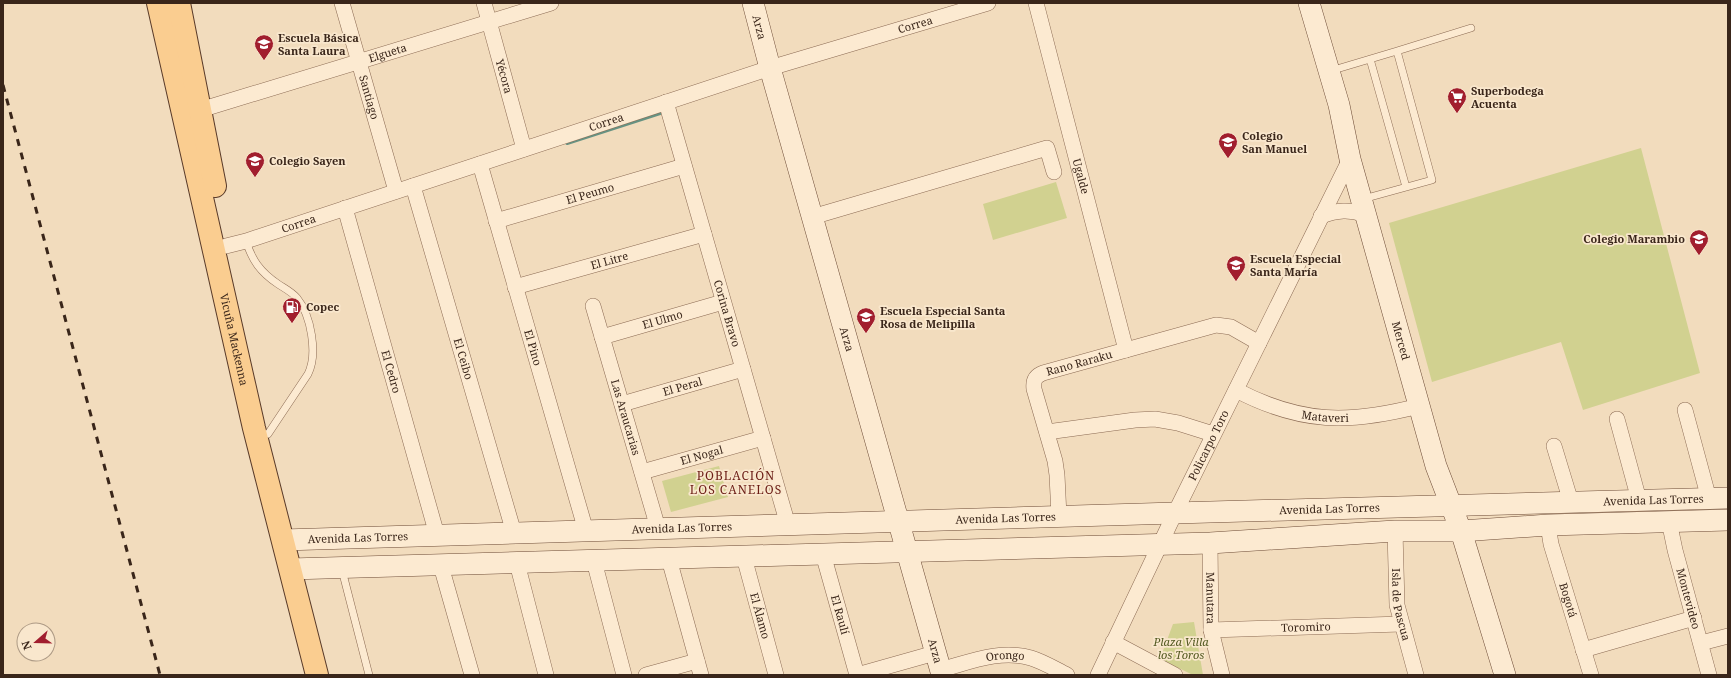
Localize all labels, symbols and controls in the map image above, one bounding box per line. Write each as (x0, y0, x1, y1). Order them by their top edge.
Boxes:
street label: Correa (896, 12, 934, 36)
street label: Arza (749, 13, 770, 41)
place label: Escuela Básica Santa Laura (278, 30, 359, 58)
school or university icon: Escuela Básica Santa Laura (253, 33, 275, 61)
street label: Elgueta (366, 39, 408, 65)
street label: Yécora (492, 56, 516, 95)
street label: Santiago (356, 73, 383, 121)
place label: Superbodega Acuenta (1471, 83, 1544, 111)
supermarket icon: Superbodega Acuenta (1446, 86, 1468, 114)
street label: Correa (587, 109, 625, 134)
place label: Colegio San Manuel (1242, 128, 1307, 156)
school or university icon: Colegio San Manuel (1217, 131, 1239, 159)
school or university icon: Colegio Sayen (244, 150, 266, 178)
place label: Colegio Sayen (269, 153, 346, 168)
street label: Ugalde (1070, 157, 1093, 196)
street label: El Peumo (564, 179, 616, 207)
street label: Correa (279, 210, 318, 236)
school or university icon: Colegio Marambio (1688, 228, 1710, 256)
place label: Colegio Marambio (1583, 231, 1685, 246)
street label: El Litre (589, 248, 630, 272)
place label: Escuela Especial Santa María (1250, 251, 1341, 279)
school or university icon: Escuela Especial Santa María (1225, 254, 1247, 282)
street label: Corina Bravo (711, 278, 744, 349)
street label: Vicuña Mackenna (217, 292, 252, 387)
fuel station icon: Copec (281, 296, 303, 324)
place label: Copec (306, 299, 339, 314)
place label: Escuela Especial Santa Rosa de Melipilla (880, 303, 1006, 331)
street label: El Ulmo (640, 306, 684, 332)
school or university icon: Escuela Especial Santa Rosa de Melipilla (855, 306, 877, 334)
street label: Merced (1389, 319, 1414, 362)
street label: Arza (837, 325, 858, 353)
street label: El Pino (521, 328, 546, 367)
street label: El Ceibo (451, 336, 477, 381)
street label: Rano Raraku (1044, 346, 1114, 379)
street label: El Cedro (378, 348, 405, 395)
street label: El Peral (661, 373, 704, 399)
street label: Las Araucarias (608, 377, 644, 457)
street label: Mataveri (1300, 406, 1350, 425)
street label: Policarpo Toro (1184, 407, 1232, 483)
street label: El Nogal (679, 441, 725, 468)
district label: POBLACIÓN LOS CANELOS (690, 467, 782, 498)
street label: Avenida Las Torres (1603, 491, 1704, 508)
street label: Avenida Las Torres (1279, 499, 1380, 517)
street label: Avenida Las Torres (955, 509, 1056, 527)
street label: Avenida Las Torres (631, 518, 732, 536)
street label: Avenida Las Torres (307, 528, 408, 546)
street label: Montevideo (1673, 566, 1704, 631)
street label: Isla de Pascua (1389, 568, 1414, 642)
street label: Manutara (1203, 572, 1219, 624)
street label: Bogotá (1556, 581, 1581, 619)
street label: El Álamo (747, 591, 774, 641)
street label: El Raulí (828, 593, 853, 637)
street label: Toromiro (1281, 618, 1331, 635)
north arrow (16, 622, 56, 662)
park label: Plaza Villa los Toros (1152, 634, 1209, 662)
street label: Arza (925, 637, 946, 665)
text: N (17, 639, 35, 652)
street label: Orongo (984, 647, 1026, 664)

